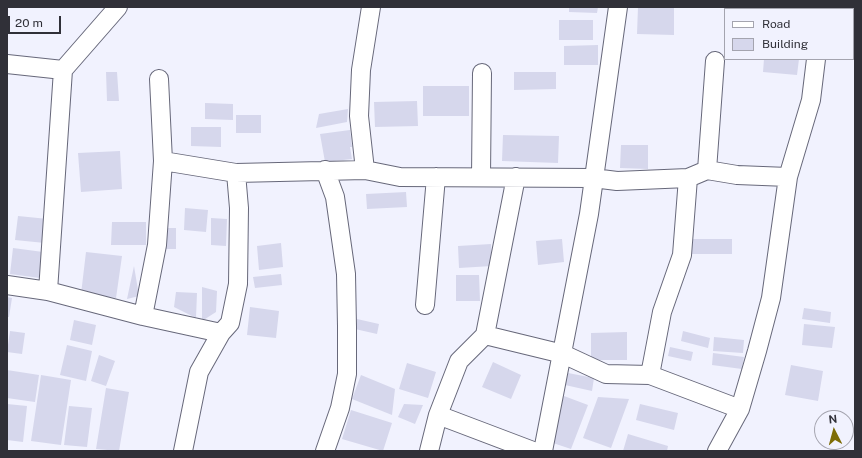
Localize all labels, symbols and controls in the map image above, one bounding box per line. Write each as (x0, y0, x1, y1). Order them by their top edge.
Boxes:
scale bar (10, 8, 63, 34)
legend (724, 8, 854, 60)
text: 20 m (15, 16, 43, 30)
text: Road (762, 17, 790, 31)
text: Building (762, 37, 808, 51)
north arrow (814, 410, 854, 450)
text: N (828, 413, 838, 425)

